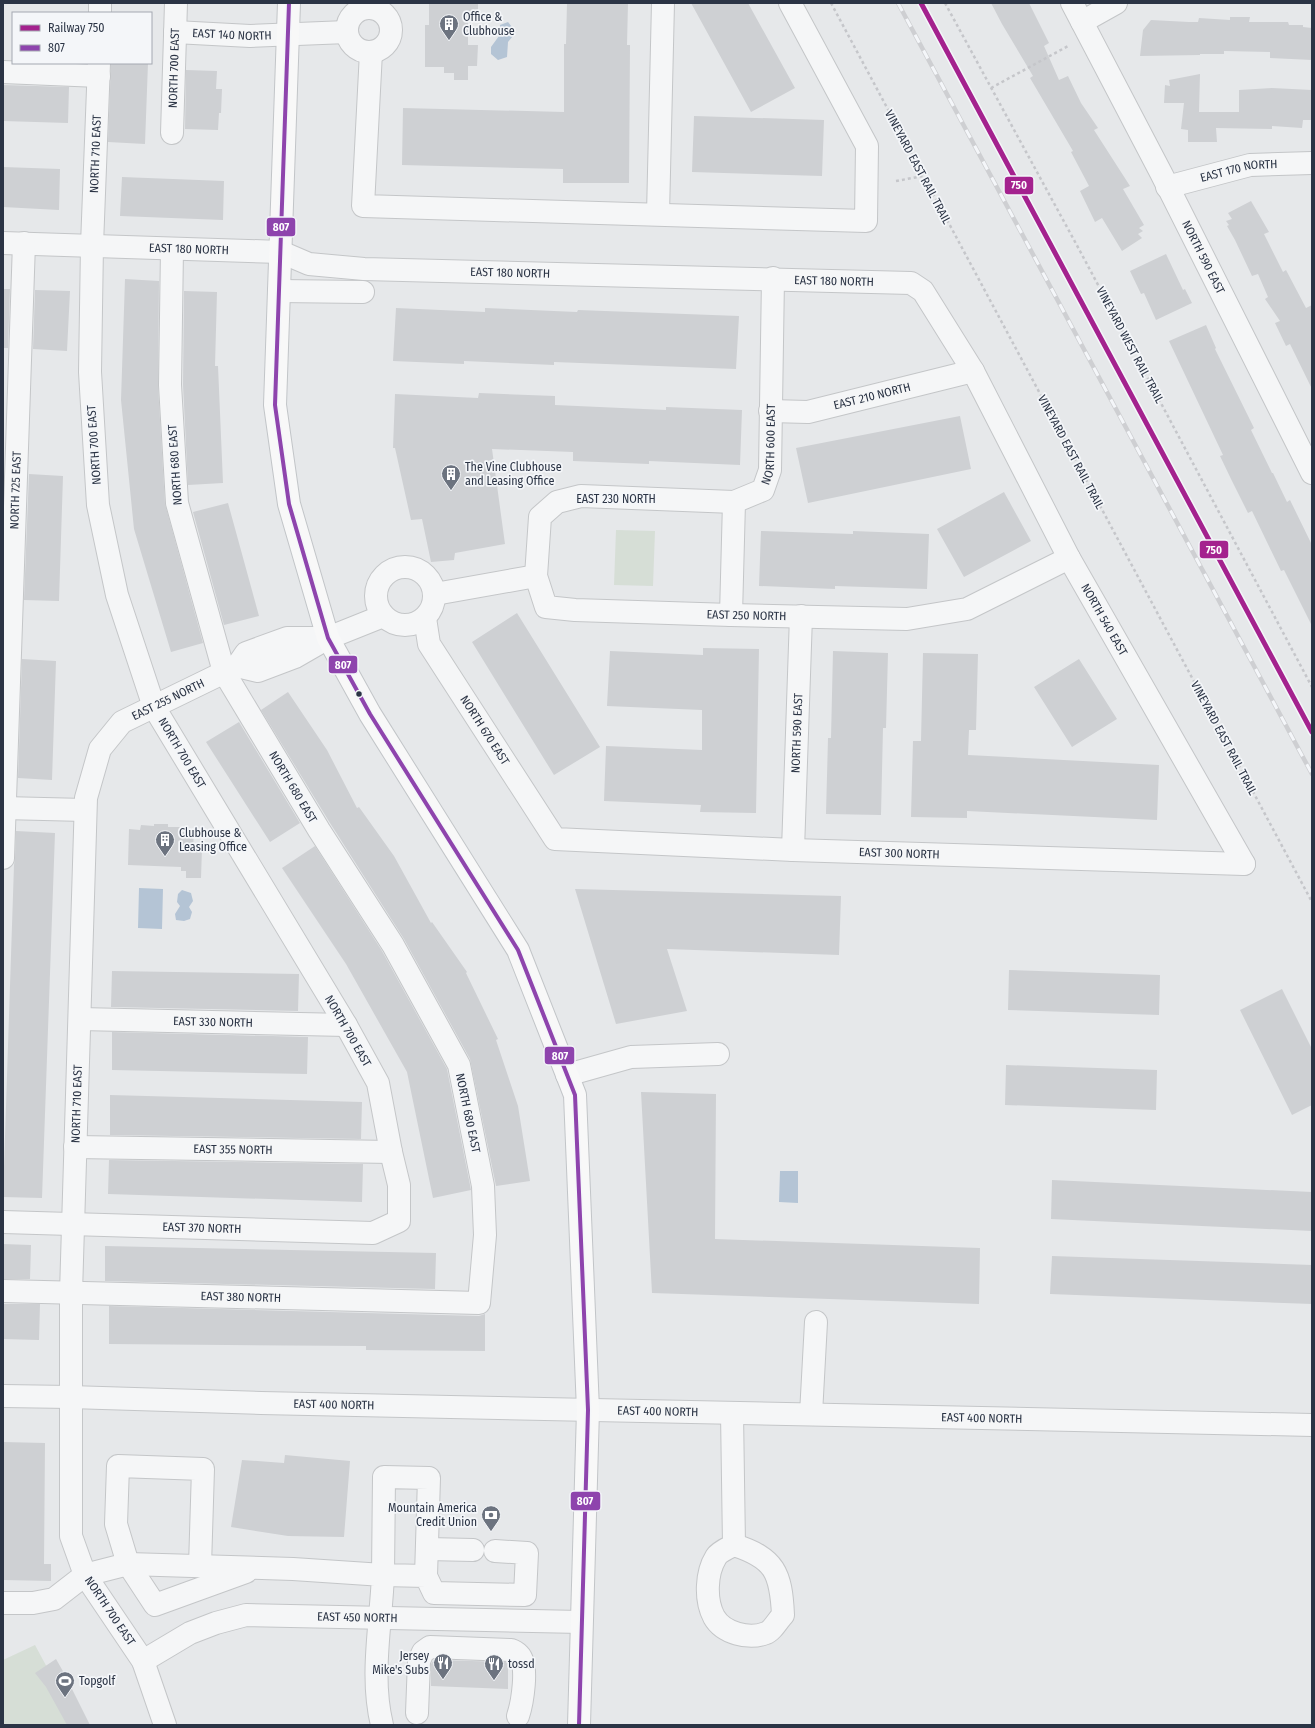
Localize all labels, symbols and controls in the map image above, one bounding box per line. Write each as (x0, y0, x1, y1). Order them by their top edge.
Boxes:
place label: Office & Clubhouse (463, 10, 515, 38)
legend (12, 12, 152, 64)
building icon: Office & Clubhouse (438, 13, 460, 41)
text: Railway 750 (48, 21, 105, 35)
street label: EAST 140 NORTH (192, 26, 272, 43)
street label: NORTH 700 EAST (166, 27, 182, 108)
text: 807 (48, 41, 65, 55)
street label: VINEYARD EAST RAIL TRAIL (882, 108, 954, 227)
street label: NORTH 710 EAST (87, 114, 104, 193)
street label: EAST 170 NORTH (1199, 157, 1278, 185)
line badge: 750 (1004, 176, 1034, 195)
text: 750 (1011, 179, 1027, 192)
line badge: 807 (266, 217, 296, 237)
street label: NORTH 590 EAST (1179, 218, 1228, 296)
text: 807 (273, 221, 289, 234)
street label: EAST 180 NORTH (149, 241, 229, 257)
street label: EAST 180 NORTH (470, 265, 550, 281)
street label: EAST 180 NORTH (794, 273, 874, 289)
street label: VINEYARD WEST RAIL TRAIL (1093, 284, 1167, 406)
street label: EAST 210 NORTH (832, 380, 912, 412)
street label: VINEYARD EAST RAIL TRAIL (1035, 393, 1107, 512)
street label: NORTH 600 EAST (758, 403, 778, 487)
street label: NORTH 700 EAST (84, 404, 104, 485)
street label: NORTH 680 EAST (165, 424, 185, 506)
street label: NORTH 725 EAST (7, 450, 24, 530)
place label: The Vine Clubhouse and Leasing Office (465, 460, 562, 488)
building icon: The Vine Clubhouse and Leasing Office (440, 463, 462, 491)
street label: EAST 230 NORTH (576, 492, 656, 506)
line badge: 750 (1199, 540, 1229, 559)
text: 750 (1206, 544, 1222, 557)
street label: NORTH 540 EAST (1078, 581, 1131, 658)
street label: EAST 250 NORTH (706, 607, 787, 623)
line badge: 807 (328, 655, 358, 674)
text: 807 (335, 659, 351, 672)
street label: EAST 255 NORTH (129, 676, 207, 723)
street label: VINEYARD EAST RAIL TRAIL (1188, 679, 1260, 798)
unlabelled marker (354, 689, 364, 699)
street label: NORTH 590 EAST (789, 692, 805, 773)
street label: NORTH 670 EAST (457, 693, 512, 768)
street label: NORTH 700 EAST (155, 715, 209, 791)
street label: NORTH 680 EAST (266, 749, 320, 826)
place label: Clubhouse & Leasing Office (179, 826, 247, 854)
building icon: Clubhouse & Leasing Office (154, 829, 176, 857)
street label: EAST 300 NORTH (859, 845, 940, 862)
street label: NORTH 700 EAST (322, 993, 374, 1070)
street label: EAST 330 NORTH (173, 1014, 253, 1030)
line badge: 807 (544, 1046, 575, 1065)
text: 807 (552, 1050, 568, 1063)
street label: NORTH 710 EAST (69, 1064, 85, 1143)
street label: NORTH 680 EAST (453, 1072, 483, 1154)
street label: EAST 355 NORTH (193, 1142, 273, 1157)
street label: EAST 370 NORTH (162, 1220, 242, 1236)
street label: EAST 380 NORTH (200, 1289, 281, 1305)
street label: EAST 400 NORTH (293, 1397, 375, 1412)
street label: EAST 400 NORTH (617, 1403, 699, 1419)
street label: EAST 400 NORTH (941, 1410, 1022, 1426)
line badge: 807 (570, 1491, 601, 1511)
text: 807 (577, 1495, 593, 1508)
place label: Mountain America Credit Union (388, 1501, 477, 1529)
bank icon: Mountain America Credit Union (480, 1504, 502, 1532)
street label: NORTH 700 EAST (82, 1574, 138, 1648)
street label: EAST 450 NORTH (317, 1609, 398, 1625)
place label: Jersey Mike's Subs (372, 1649, 430, 1677)
restaurant icon: Jersey Mike's Subs (432, 1652, 454, 1680)
restaurant icon: tossd (483, 1653, 505, 1681)
place label: tossd (508, 1657, 535, 1671)
sports icon: Topgolf (54, 1670, 76, 1698)
place label: Topgolf (79, 1674, 117, 1688)

